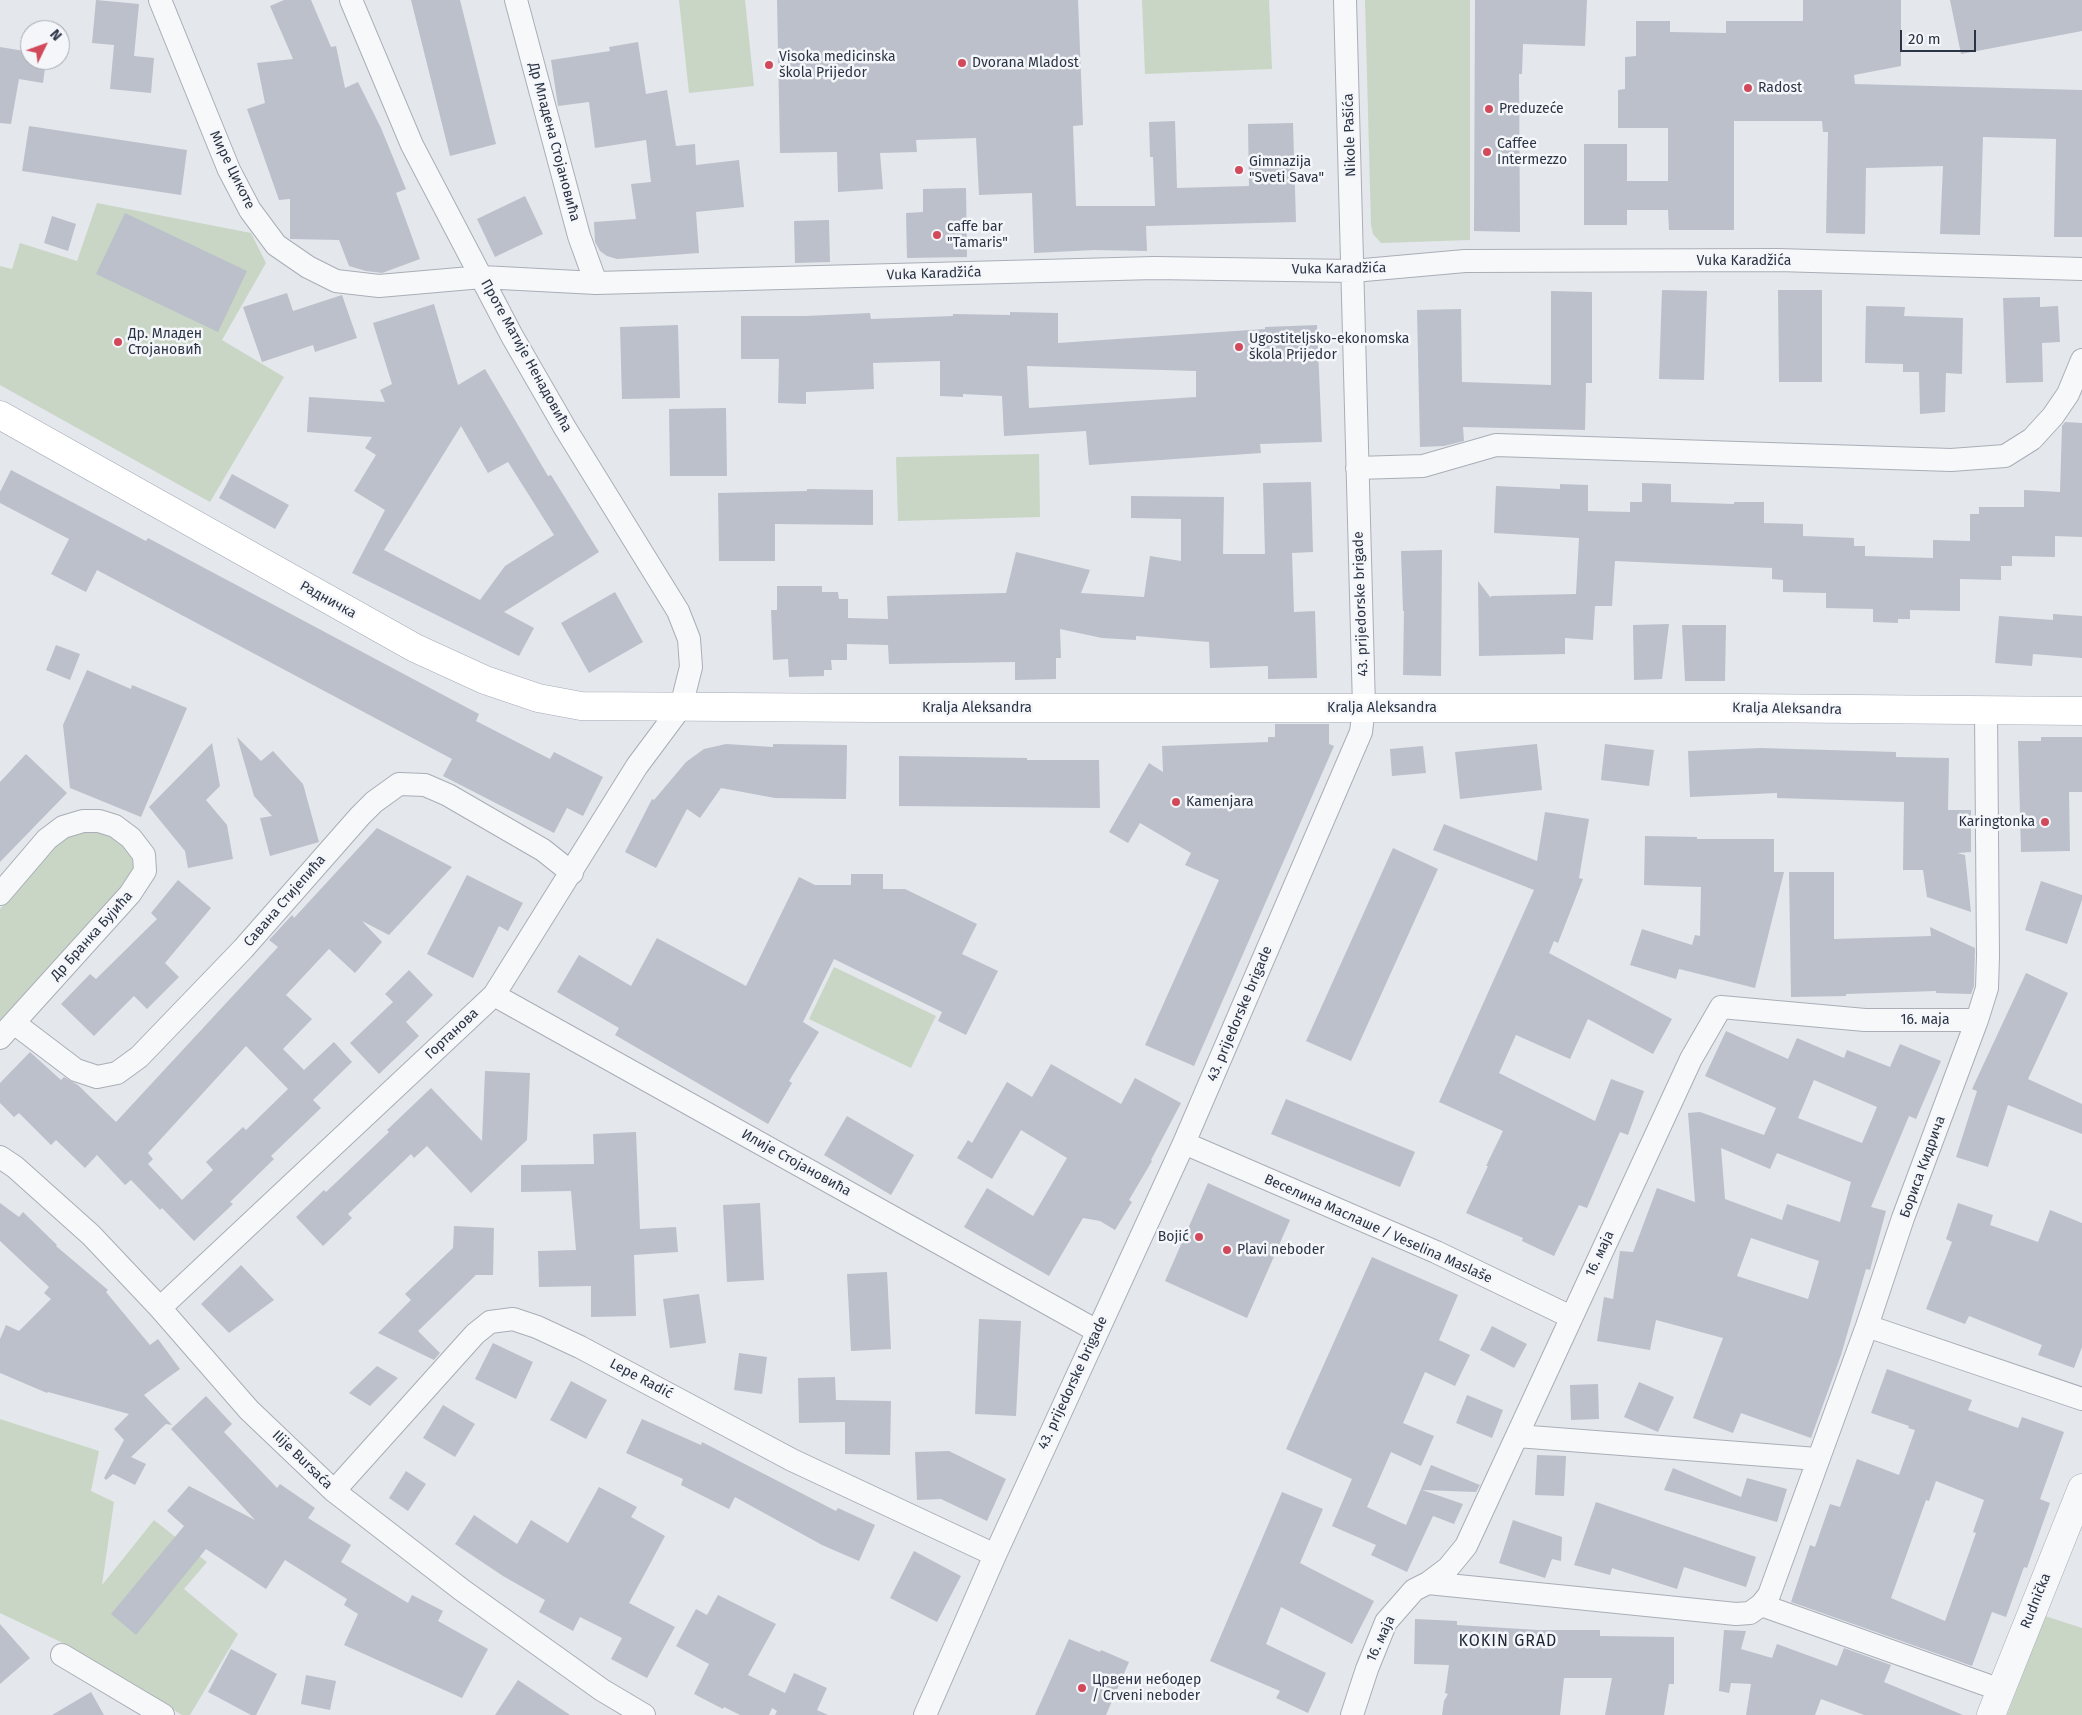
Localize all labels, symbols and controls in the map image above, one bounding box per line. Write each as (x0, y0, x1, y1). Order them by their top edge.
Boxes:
north arrow (20, 20, 70, 70)
scale bar (1902, 20, 1978, 52)
text: N (46, 26, 65, 44)
text: 20 m (1908, 30, 1941, 48)
place label: Visoka medicinska škola Prijedor (779, 49, 896, 82)
place label: Dvorana Mladost (972, 55, 1079, 71)
marker: Dvorana Mladost (956, 57, 968, 69)
marker: Visoka medicinska škola Prijedor (763, 59, 775, 71)
street label: Др Младена Стојановића (525, 61, 583, 223)
place label: Radost (1758, 80, 1802, 96)
marker: Radost (1742, 82, 1754, 94)
street label: Nikole Pašića (1340, 93, 1360, 177)
place label: Preduzeće (1499, 101, 1564, 117)
marker: Preduzeće (1483, 103, 1495, 115)
street label: Мире Цикоте (206, 128, 258, 212)
place label: Caffee Intermezzo (1497, 136, 1567, 168)
marker: Caffee Intermezzo (1481, 146, 1493, 158)
place label: Gimnazija "Sveti Sava" (1249, 154, 1324, 186)
marker: Gimnazija "Sveti Sava" (1233, 164, 1245, 176)
place label: caffe bar "Tamaris" (947, 219, 1008, 252)
marker: caffe bar "Tamaris" (931, 229, 943, 241)
street label: Vuka Karadžića (1697, 253, 1791, 269)
street label: Vuka Karadžića (1291, 260, 1387, 278)
street label: Vuka Karadžića (886, 264, 982, 284)
street label: Проте Матије Ненадовића (477, 277, 575, 435)
place label: Др. Младен Стојановић (128, 326, 202, 358)
place label: Ugostiteljsko-ekonomska škola Prijedor (1249, 331, 1409, 364)
marker: Др. Младен Стојановић (112, 336, 124, 348)
marker: Ugostiteljsko-ekonomska škola Prijedor (1233, 341, 1245, 353)
street label: 43. prijedorske brigade (1350, 531, 1372, 677)
street label: Радничка (297, 578, 359, 622)
street label: Kralja Aleksandra (922, 700, 1032, 716)
street label: Kralja Aleksandra (1327, 700, 1437, 716)
street label: Kralja Aleksandra (1732, 700, 1842, 718)
place label: Kamenjara (1186, 794, 1254, 810)
marker: Kamenjara (1170, 796, 1182, 808)
place label: Karingtonka (1959, 814, 2035, 830)
marker: Karingtonka (2039, 816, 2051, 828)
street label: Савана Стијепића (241, 852, 329, 950)
street label: Др Бранка Бујића (48, 888, 136, 984)
street label: 43. prijedorske brigade (1204, 944, 1276, 1084)
street label: Гортанова (422, 1005, 482, 1063)
street label: 16. маја (1901, 1012, 1949, 1028)
street label: Бориса Kидрича (1897, 1114, 1949, 1220)
street label: Илије Стојановића (738, 1126, 854, 1200)
street label: Веселина Маслаше / Veselina Maslaše (1261, 1171, 1495, 1287)
street label: 16. маја (1582, 1228, 1618, 1280)
place label: Bojić (1158, 1229, 1189, 1245)
marker: Bojić (1193, 1231, 1205, 1243)
place label: Plavi neboder (1237, 1242, 1325, 1258)
marker: Plavi neboder (1221, 1244, 1233, 1256)
street label: 43. prijedorske brigade (1035, 1314, 1111, 1452)
street label: Lepe Radić (607, 1355, 675, 1403)
street label: Ilije Bursaća (268, 1427, 336, 1493)
street label: Rudnička (2017, 1571, 2055, 1631)
street label: 16. маја (1363, 1613, 1399, 1665)
district label: KOKIN GRAD (1457, 1632, 1559, 1652)
place label: Црвени небодер / Crveni neboder (1092, 1672, 1201, 1704)
marker: Црвени небодер / Crveni neboder (1076, 1682, 1088, 1694)

